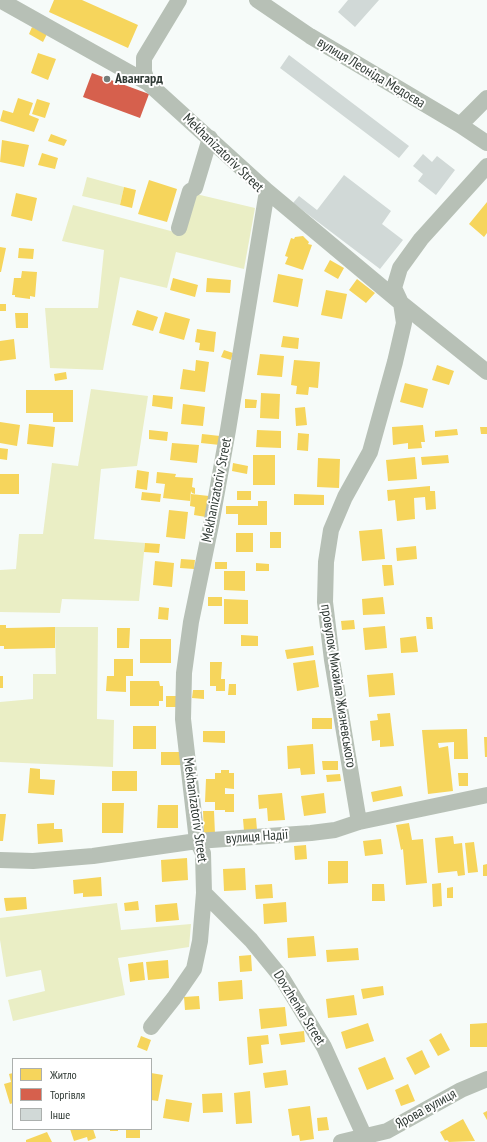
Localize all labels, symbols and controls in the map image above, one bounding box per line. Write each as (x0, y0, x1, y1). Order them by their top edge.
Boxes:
street label: вулиця Леоніда Медоєва (314, 34, 428, 112)
place label: Авангард (115, 71, 163, 87)
marker: Авангард (102, 74, 112, 84)
street label: Mekhanizatoriv Street (179, 110, 267, 196)
street label: Mekhanizatoriv Street (199, 436, 235, 544)
street label: провулок Михайла Жизневського (317, 603, 359, 769)
street label: Mekhanizatoriv Street (179, 756, 211, 864)
street label: вулиця Надії (225, 826, 289, 848)
street label: Dovzhenka Street (269, 968, 329, 1048)
legend (12, 1058, 152, 1130)
text: Житло (50, 1067, 77, 1082)
street label: Ярова вулиця (393, 1085, 459, 1133)
text: Торгівля (50, 1087, 85, 1102)
text: Інше (50, 1107, 70, 1122)

